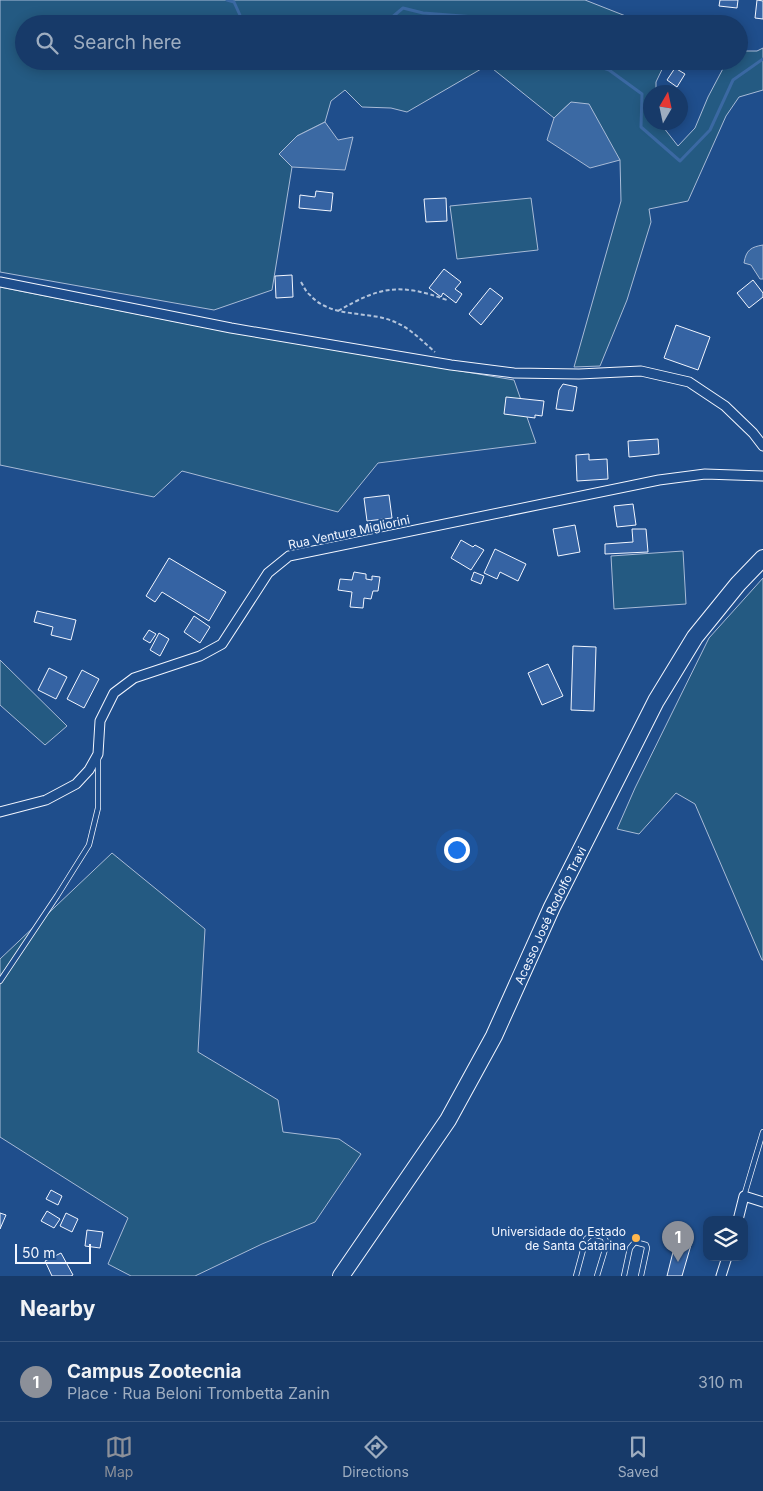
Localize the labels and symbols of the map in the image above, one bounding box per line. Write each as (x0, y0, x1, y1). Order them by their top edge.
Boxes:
north arrow (643, 85, 688, 130)
street label: Rua Ventura Migliorini (287, 512, 411, 552)
your location (444, 837, 470, 863)
street label: Acesso José Rodolfo Travi (511, 844, 589, 987)
pin: 1 (662, 1221, 694, 1262)
place label: Universidade do Estado de Santa Catarina (491, 1224, 626, 1253)
marker: Universidade do Estado de Santa Catarina (630, 1232, 642, 1244)
scale bar (15, 1241, 91, 1264)

